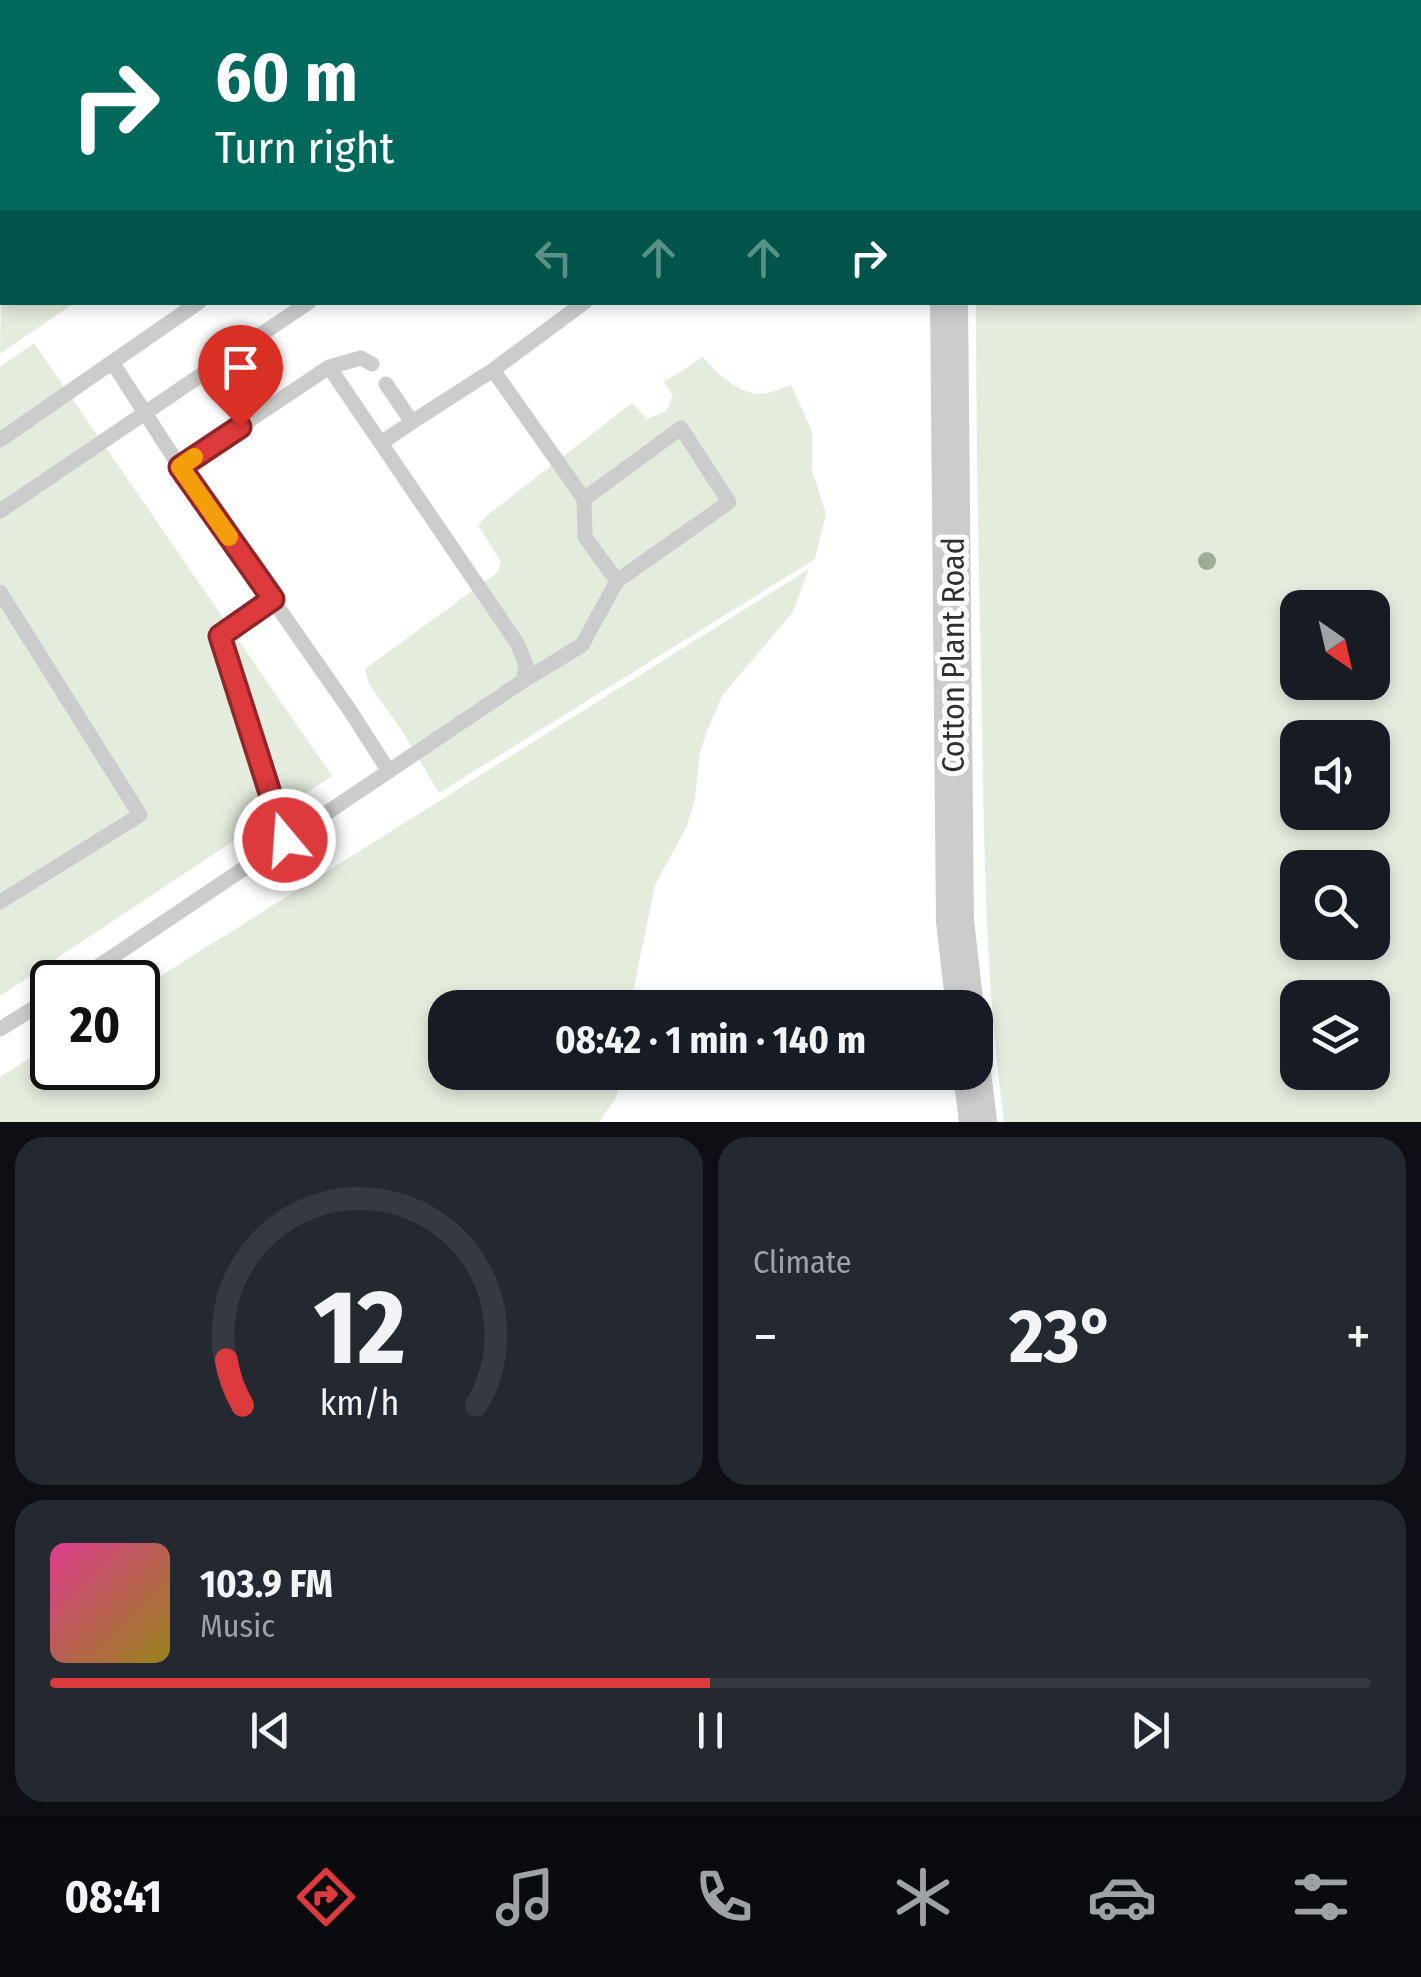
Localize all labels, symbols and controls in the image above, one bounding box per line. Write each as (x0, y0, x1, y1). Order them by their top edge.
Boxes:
text: 60 m (215, 36, 358, 120)
icon: right (50, 40, 180, 170)
text: Turn right (215, 121, 394, 175)
icon: left (526, 230, 581, 285)
icon: ahead (631, 230, 686, 285)
icon: ahead (736, 230, 791, 285)
icon: right (841, 230, 896, 285)
pin (198, 325, 283, 428)
icon: arrive (213, 340, 268, 395)
street label: Cotton Plant Road (934, 537, 972, 773)
north arrow (1280, 590, 1390, 700)
map controls (1280, 590, 1390, 1090)
button: sound (1280, 720, 1390, 830)
position arrow (233, 788, 337, 892)
button: search (1280, 850, 1390, 960)
speed limit sign: 20 (30, 960, 160, 1090)
button: layers (1280, 980, 1390, 1090)
text: 08:42 · 1 min · 140 m (555, 1017, 866, 1063)
text: Climate (753, 1243, 852, 1281)
text: 12 (313, 1266, 405, 1391)
text: 23° (1009, 1292, 1115, 1382)
text: − (753, 1304, 778, 1370)
text: + (1346, 1304, 1371, 1370)
text: km/h (319, 1382, 399, 1424)
text: 103.9 FM (200, 1561, 333, 1607)
text: Music (200, 1607, 275, 1645)
icon: previous (243, 1703, 298, 1758)
icon: pause (683, 1703, 738, 1758)
icon: next (1123, 1703, 1178, 1758)
icon: directions (291, 1862, 361, 1932)
icon: music (490, 1862, 560, 1932)
icon: phone (689, 1862, 759, 1932)
icon: climate (888, 1862, 958, 1932)
icon: car (1087, 1862, 1157, 1932)
icon: filters (1286, 1862, 1356, 1932)
text: 08:41 (65, 1870, 162, 1924)

